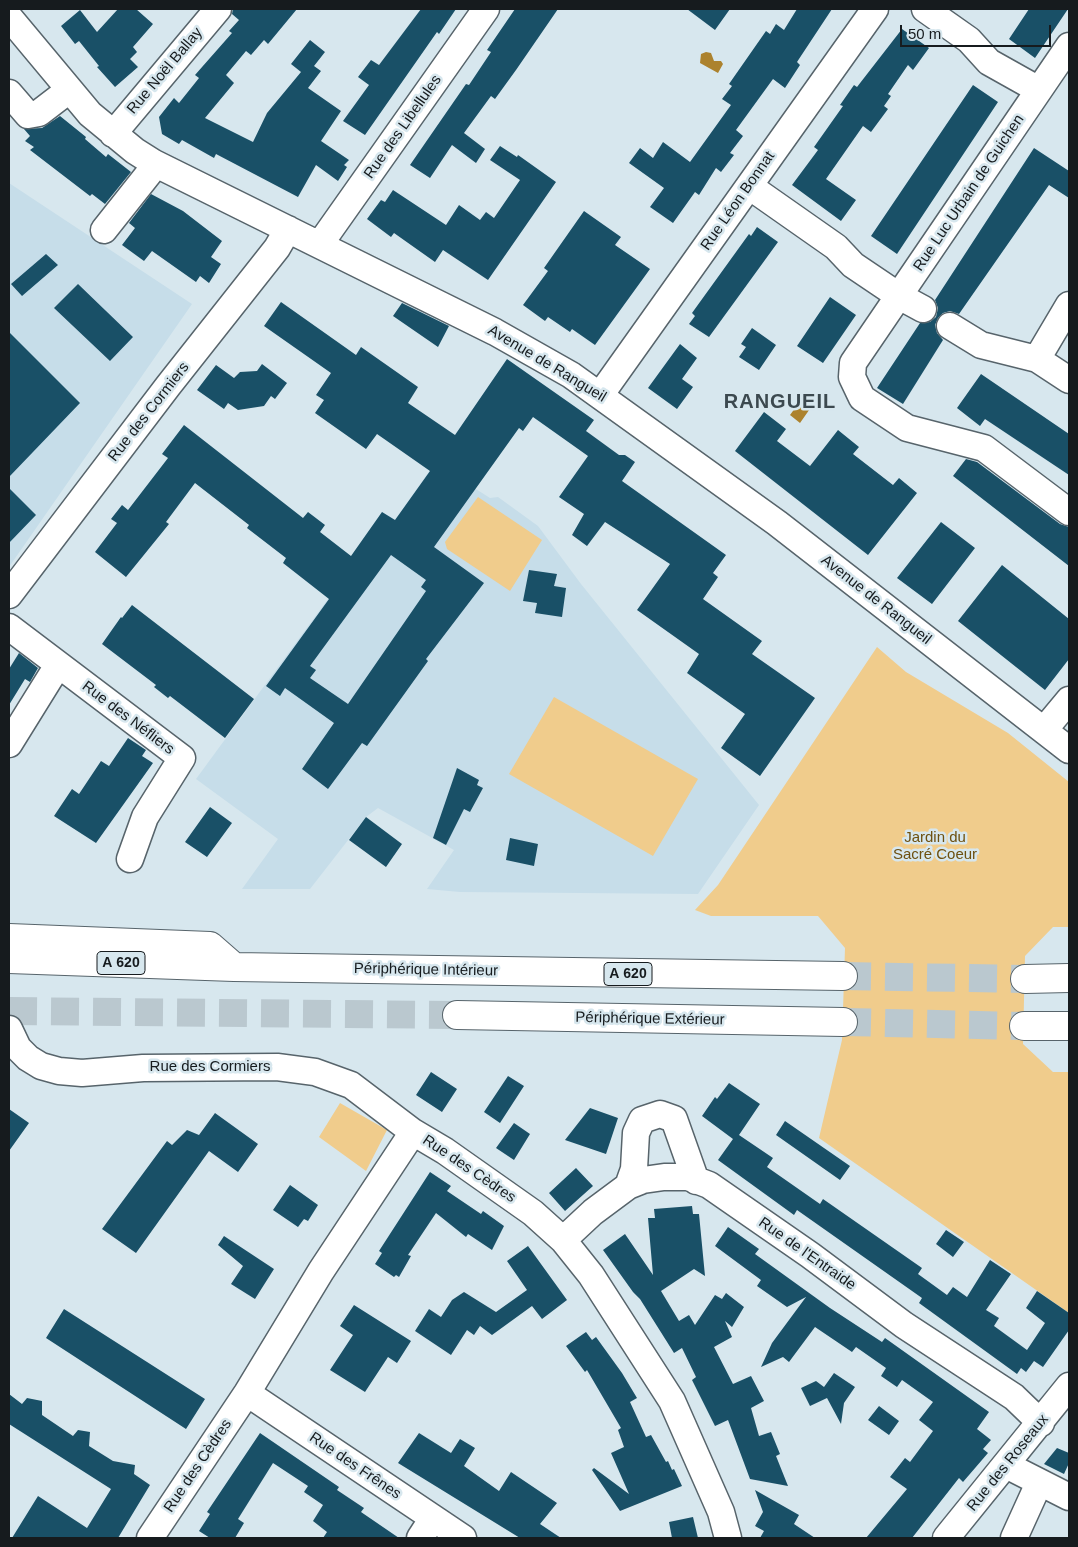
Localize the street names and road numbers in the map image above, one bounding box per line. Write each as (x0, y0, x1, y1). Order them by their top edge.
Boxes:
street label: Rue Noël Ballay (124, 24, 206, 118)
street label: Rue des Libellules (360, 72, 446, 182)
street label: Rue Luc Urbain de Guichen (910, 111, 1028, 275)
street label: Rue Léon Bonnat (697, 148, 779, 254)
street label: Avenue de Rangueil (485, 322, 609, 406)
street label: Rue des Cormiers (105, 359, 193, 465)
street label: Avenue de Rangueil (817, 551, 935, 649)
street label: Rue des Néfliers (78, 677, 178, 759)
road number: A 620 (97, 951, 145, 974)
street label: Périphérique Intérieur (354, 960, 498, 980)
road number: A 620 (604, 962, 652, 986)
street label: Périphérique Extérieur (575, 1009, 725, 1029)
street label: Rue des Cormiers (150, 1058, 270, 1076)
street label: Rue des Cèdres (419, 1131, 519, 1207)
street label: Rue de l'Entraide (755, 1214, 859, 1294)
street label: Rue des Roseaux (963, 1411, 1053, 1515)
street label: Rue des Cèdres (160, 1416, 236, 1516)
street label: Rue des Frênes (306, 1429, 404, 1503)

